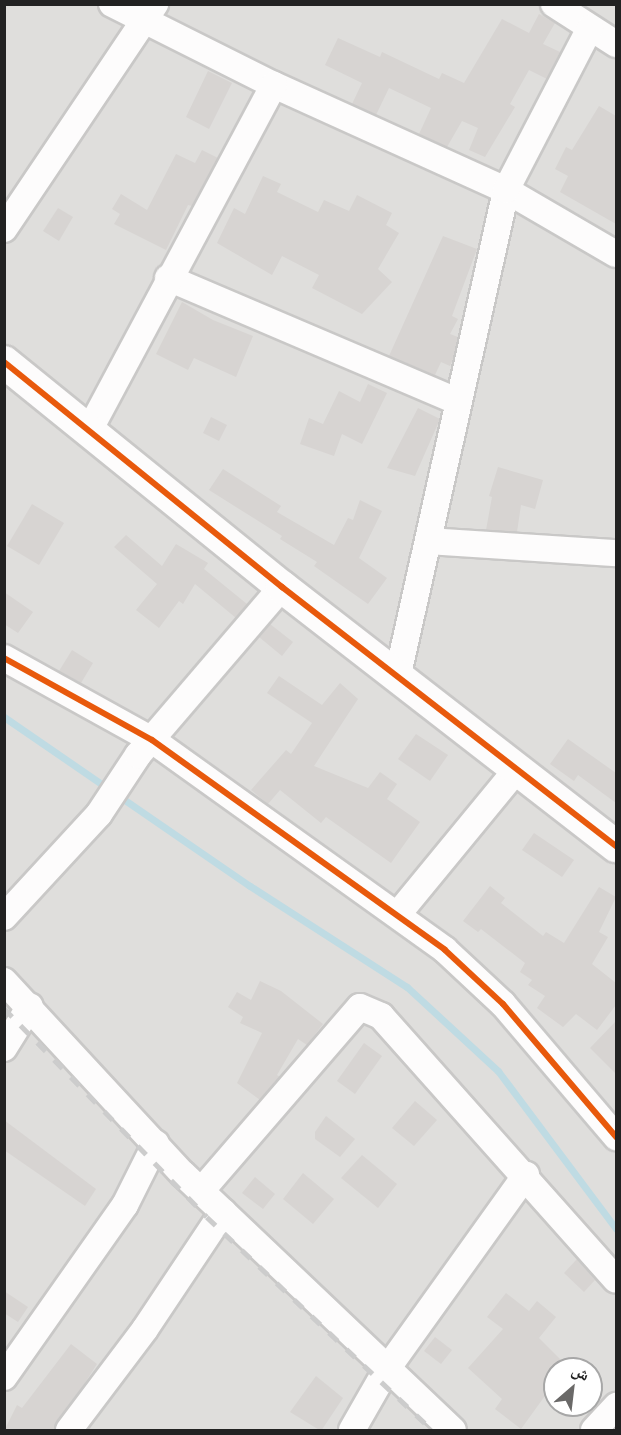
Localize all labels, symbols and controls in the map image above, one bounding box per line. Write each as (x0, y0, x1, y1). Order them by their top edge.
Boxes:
north arrow (543, 1357, 603, 1417)
text: ش (568, 1360, 593, 1386)

